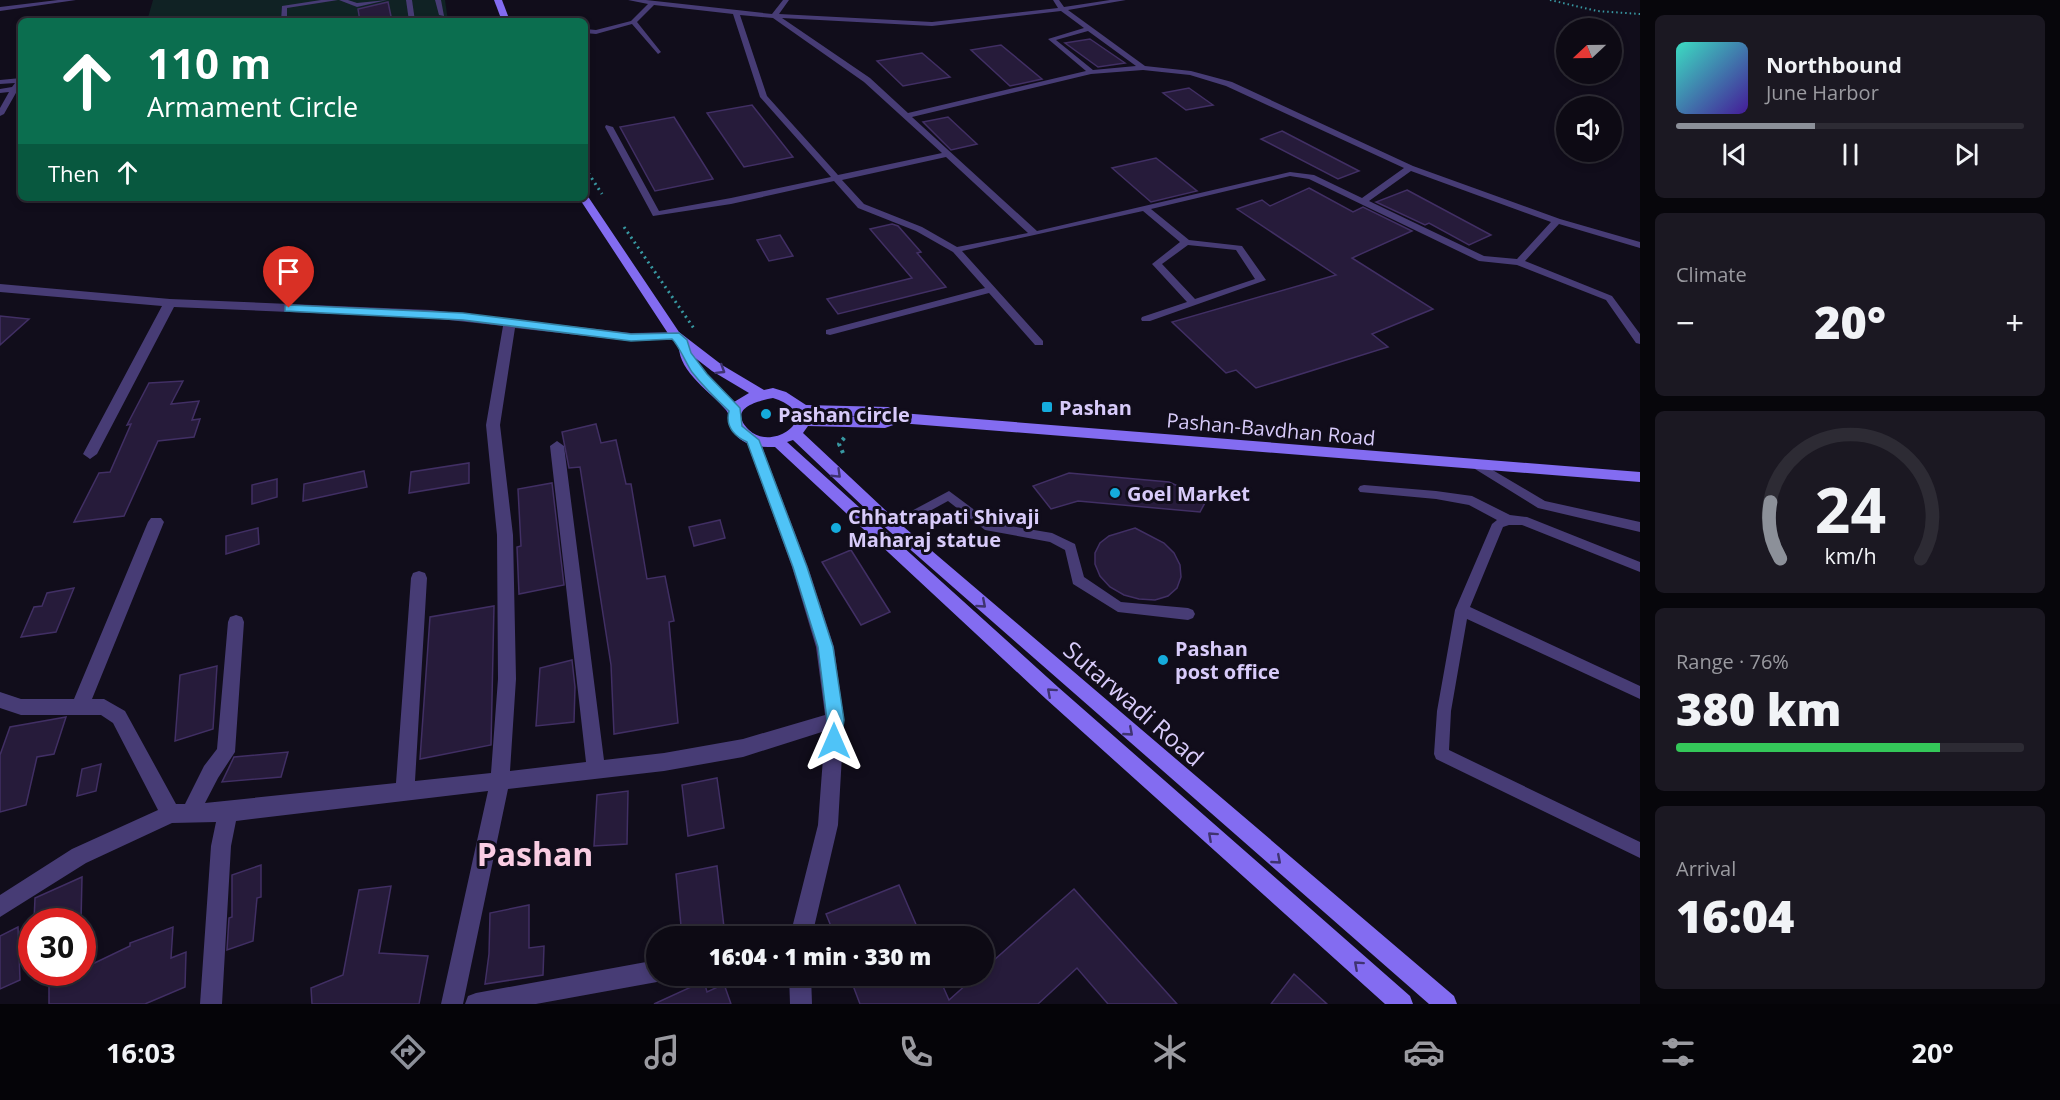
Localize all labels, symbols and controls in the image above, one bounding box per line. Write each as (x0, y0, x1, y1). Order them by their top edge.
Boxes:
north arrow (1556, 18, 1622, 84)
map controls (1556, 18, 1622, 162)
text: 110 m (147, 34, 271, 91)
icon: ahead (48, 42, 126, 120)
text: Northbound (1766, 49, 1902, 79)
text: June Harbor (1766, 79, 1879, 106)
text: Armament Circle (147, 88, 358, 125)
button: sound (1556, 96, 1622, 162)
icon: previous (1718, 138, 1751, 171)
icon: pause (1834, 138, 1867, 171)
icon: next (1950, 138, 1983, 171)
icon: ahead (111, 156, 144, 189)
text: Then (48, 158, 99, 188)
pin (263, 246, 314, 308)
icon: arrive (272, 255, 305, 288)
text: Climate (1676, 261, 1747, 288)
text: 20° (1814, 291, 1886, 352)
text: − (1676, 300, 1695, 345)
text: + (2005, 300, 2024, 345)
one-way arrow (715, 363, 725, 375)
place label: Pashan (1059, 394, 1132, 421)
marker: Pashan (1040, 400, 1054, 414)
place label: Pashan circle (778, 401, 910, 428)
street label: Pashan-Bavdhan Road (1165, 406, 1377, 452)
marker: Pashan circle (759, 407, 773, 421)
one-way arrow (830, 466, 841, 477)
text: 24 (1814, 466, 1886, 551)
place label: Goel Market (1127, 480, 1250, 507)
marker: Goel Market (1108, 486, 1122, 500)
place label: Chhatrapati Shivaji Maharaj statue (848, 503, 1040, 553)
marker: Chhatrapati Shivaji Maharaj statue (829, 521, 843, 535)
text: km/h (1824, 541, 1876, 570)
one-way arrow (975, 597, 986, 608)
street label: Sutarwadi Road (1057, 633, 1211, 773)
place label: Pashan post office (1175, 635, 1280, 685)
text: Range · 76% (1676, 648, 1789, 675)
marker: Pashan post office (1156, 653, 1170, 667)
text: 380 km (1676, 678, 1841, 739)
one-way arrow (1047, 688, 1058, 699)
position arrow (802, 709, 866, 773)
one-way arrow (1123, 725, 1133, 736)
district label: Pashan (477, 832, 593, 875)
one-way arrow (1209, 832, 1219, 843)
one-way arrow (1270, 852, 1281, 863)
text: Arrival (1676, 855, 1736, 882)
text: 16:04 (1676, 885, 1794, 946)
speed limit sign: 30 (18, 908, 96, 986)
text: 16:04 · 1 min · 330 m (709, 941, 931, 971)
one-way arrow (1354, 961, 1365, 972)
icon: directions (387, 1031, 429, 1073)
icon: music (641, 1031, 683, 1073)
icon: phone (895, 1031, 937, 1073)
icon: climate (1149, 1031, 1191, 1073)
icon: car (1403, 1031, 1445, 1073)
icon: filters (1657, 1031, 1699, 1073)
text: 16:03 (106, 1034, 175, 1071)
text: 20° (1911, 1034, 1954, 1071)

